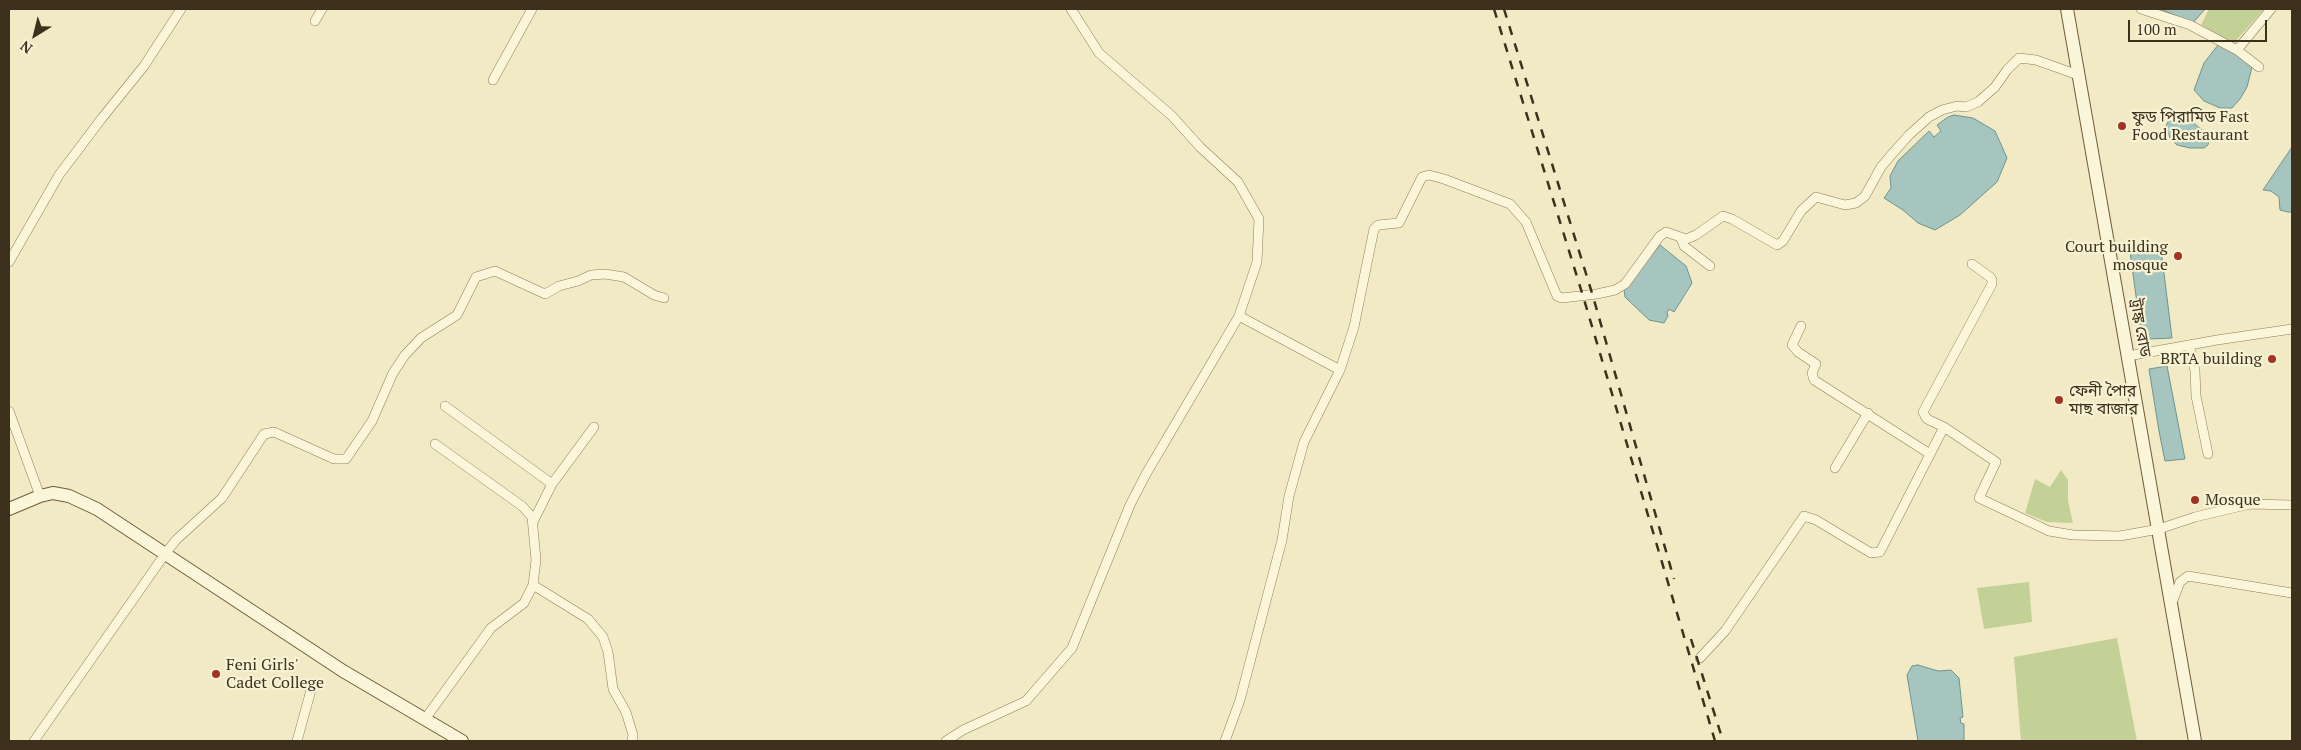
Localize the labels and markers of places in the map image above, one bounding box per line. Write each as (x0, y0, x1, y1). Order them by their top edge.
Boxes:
place label: ফুড পিরামিড Fast Food Restaurant (2132, 107, 2249, 145)
marker: ফুড পিরামিড Fast Food Restaurant (2116, 120, 2128, 132)
place label: Court building mosque (2065, 237, 2168, 275)
marker: Court building mosque (2172, 250, 2184, 262)
place label: BRTA building (2160, 349, 2262, 369)
marker: BRTA building (2266, 353, 2278, 365)
place label: ফেনী পৈার মাছ বাজার (2069, 381, 2138, 419)
marker: ফেনী পৈার মাছ বাজার (2053, 394, 2065, 406)
place label: Mosque (2205, 490, 2261, 510)
marker: Mosque (2189, 494, 2201, 506)
place label: Feni Girls' Cadet College (226, 655, 324, 693)
marker: Feni Girls' Cadet College (210, 668, 222, 680)

